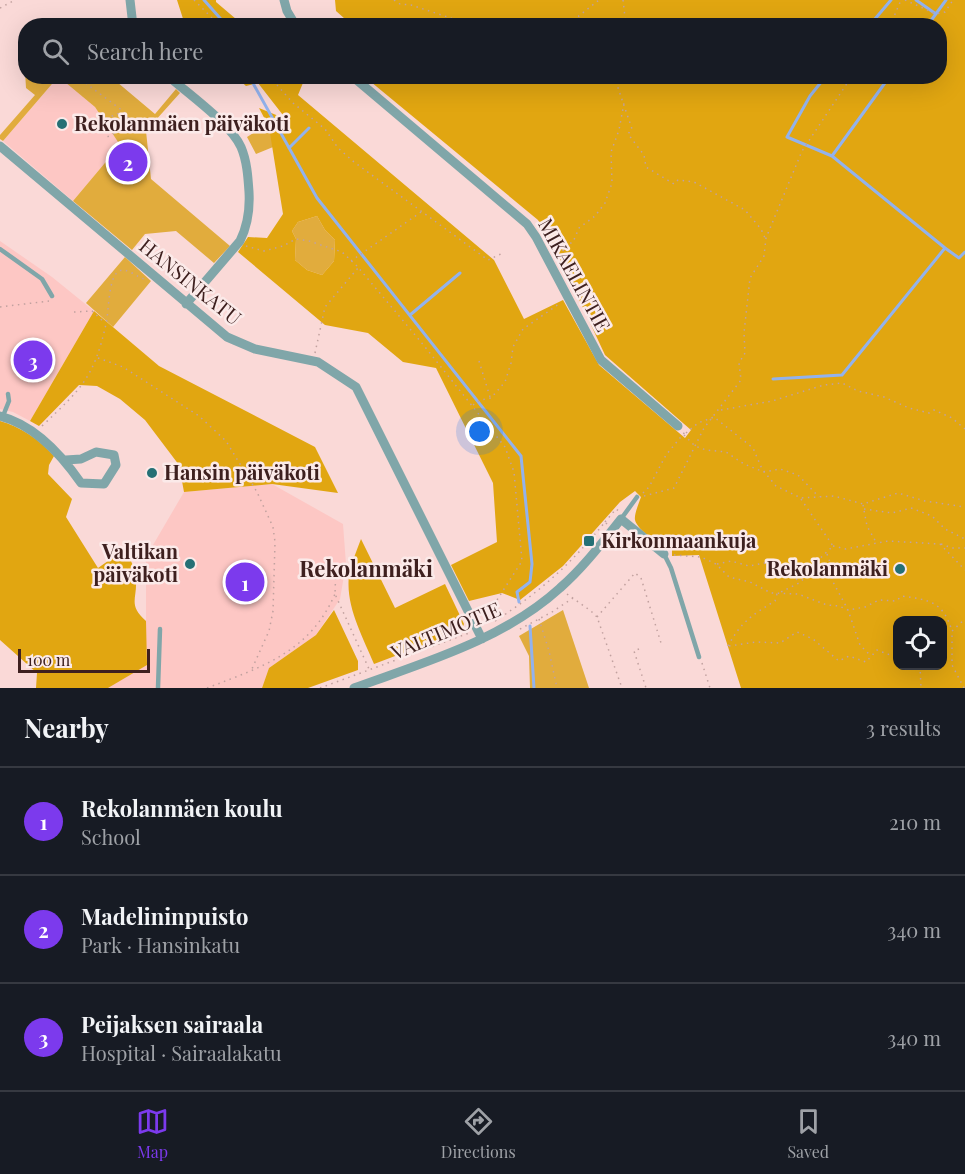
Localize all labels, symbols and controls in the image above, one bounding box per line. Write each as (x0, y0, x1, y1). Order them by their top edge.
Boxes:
search box (18, 18, 947, 84)
icon: search (39, 35, 72, 68)
text: Search here (87, 36, 203, 66)
place label: Rekolanmäen päiväkoti (74, 109, 289, 136)
marker: Rekolanmäen päiväkoti (55, 117, 69, 131)
pin: 2 (108, 140, 148, 184)
street label: MIKAELINTIE (533, 213, 618, 336)
street label: HANSINKATU (134, 231, 248, 331)
pin: 3 (14, 338, 52, 382)
your location (465, 417, 494, 446)
place label: Hansin päiväkoti (164, 458, 320, 485)
marker: Hansin päiväkoti (145, 466, 159, 480)
place label: Kirkonmaankuja (601, 526, 757, 553)
marker: Kirkonmaankuja (582, 534, 596, 548)
place label: Valtikan päiväkoti (93, 537, 179, 587)
district label: Rekolanmäki (299, 553, 433, 583)
place label: Rekolanmäki (766, 554, 888, 581)
marker: Valtikan päiväkoti (183, 557, 197, 571)
pin: 1 (226, 560, 264, 604)
marker: Rekolanmäki (893, 562, 907, 576)
street label: VALTIMOTIE (386, 594, 504, 665)
map controls (893, 616, 947, 670)
button: locate (893, 616, 947, 670)
scale bar (18, 646, 150, 674)
text: 100 m (27, 649, 70, 670)
text: Nearby (24, 710, 109, 745)
text: 3 results (866, 714, 941, 741)
text: Rekolanmäen koulu (81, 793, 283, 823)
text: 1 (40, 808, 47, 835)
text: 210 m (889, 808, 941, 835)
text: School (81, 823, 141, 850)
text: Madelininpuisto (81, 901, 248, 931)
text: 2 (38, 916, 49, 943)
text: 340 m (887, 916, 941, 943)
text: Park · Hansinkatu (81, 931, 240, 958)
text: Peijaksen sairaala (81, 1009, 263, 1039)
text: 3 (39, 1024, 48, 1051)
text: 340 m (887, 1024, 941, 1051)
text: Hospital · Sairaalakatu (81, 1039, 282, 1066)
tab: Map (136, 1105, 169, 1162)
tab: Directions (441, 1105, 516, 1162)
tab: Saved (787, 1105, 829, 1162)

